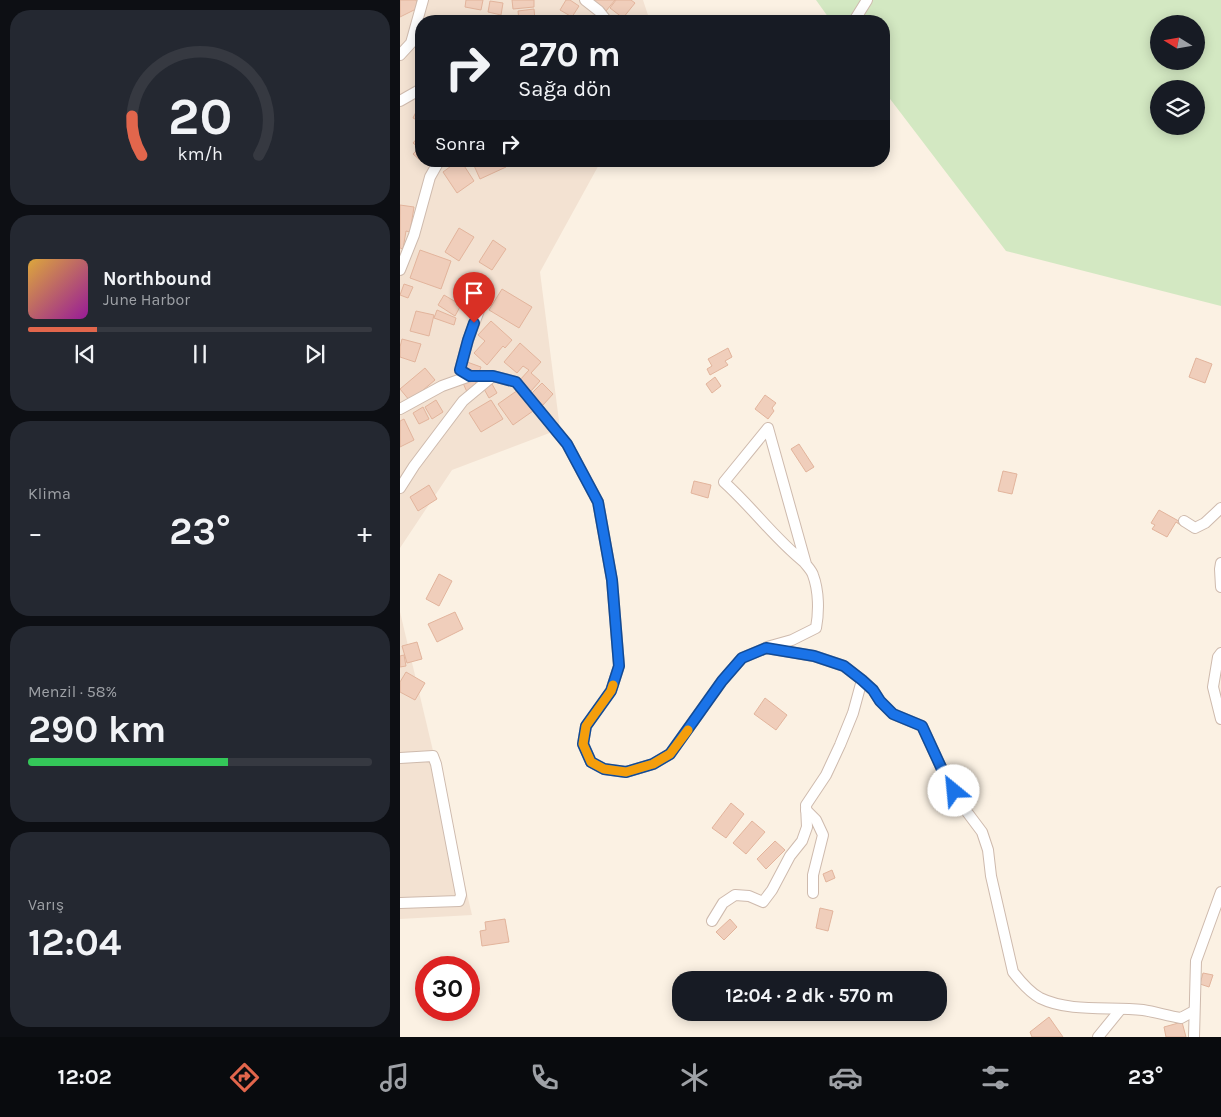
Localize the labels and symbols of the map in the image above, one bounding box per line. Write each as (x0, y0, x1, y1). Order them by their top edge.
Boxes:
north arrow (1150, 15, 1205, 70)
pin (453, 272, 495, 323)
position arrow (927, 764, 979, 816)
speed limit sign: 30 (415, 956, 480, 1021)

